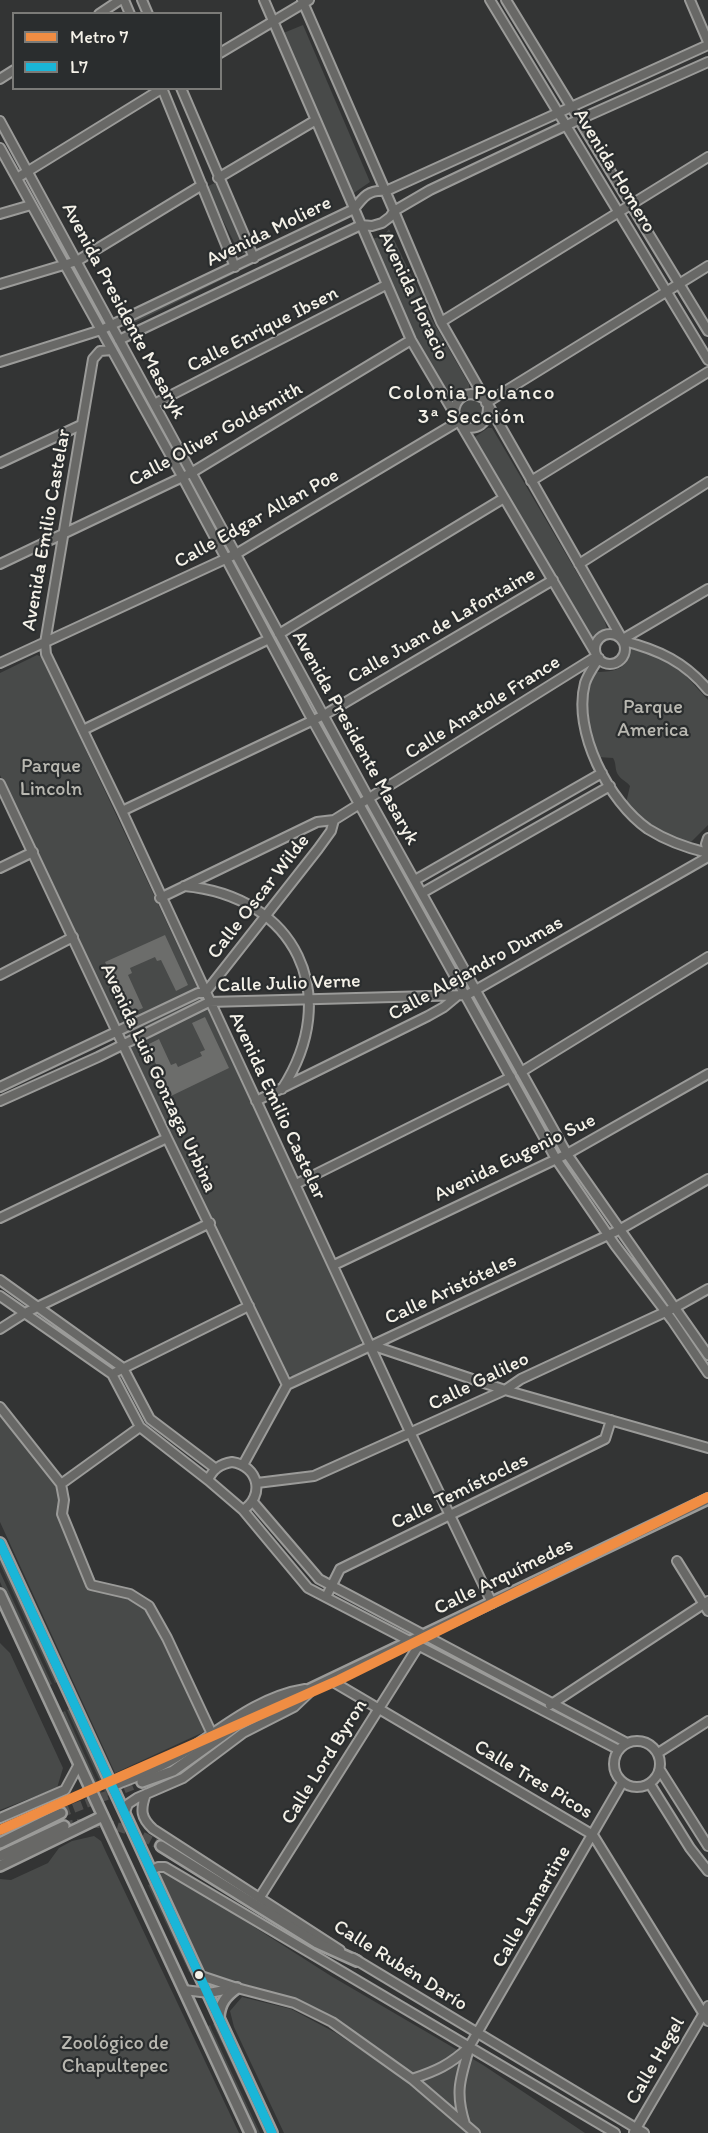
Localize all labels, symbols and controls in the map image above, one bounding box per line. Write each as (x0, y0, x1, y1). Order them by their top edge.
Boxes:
legend (12, 12, 222, 90)
text: Metro 7 (70, 26, 128, 48)
text: L7 (70, 56, 88, 78)
street label: Avenida Homero (567, 104, 661, 238)
street label: Avenida Moliere (202, 191, 336, 273)
street label: Avenida Presidente Masaryk (56, 199, 190, 423)
street label: Avenida Horacio (373, 228, 453, 364)
street label: Calle Enrique Ibsen (183, 282, 343, 378)
street label: Calle Oliver Goldsmith (125, 377, 307, 493)
district label: Colonia Polanco 3ª Sección (389, 381, 555, 431)
street label: Avenida Emilio Castelar (17, 427, 77, 633)
street label: Calle Edgar Allan Poe (170, 464, 344, 574)
street label: Calle Juan de Lafontaine (344, 562, 540, 690)
street label: Avenida Presidente Masaryk (286, 627, 424, 849)
street label: Calle Anatole France (401, 651, 565, 765)
park label: Parque America (617, 696, 689, 743)
park label: Parque Lincoln (20, 755, 82, 802)
street label: Calle Oscar Wilde (203, 830, 315, 964)
street label: Calle Alejandro Dumas (385, 911, 567, 1027)
street label: Avenida Luis Gonzaga Urbina (94, 960, 222, 1196)
street label: Calle Julio Verne (217, 970, 361, 998)
street label: Avenida Emilio Castelar (223, 1008, 331, 1204)
street label: Avenida Eugenio Sue (430, 1108, 600, 1208)
street label: Calle Aristóteles (381, 1249, 521, 1331)
street label: Calle Galileo (425, 1347, 533, 1417)
street label: Calle Temístocles (388, 1448, 532, 1536)
street label: Calle Arquímedes (431, 1533, 577, 1621)
street label: Calle Lord Byron (277, 1695, 373, 1829)
street label: Calle Tres Picos (469, 1735, 597, 1825)
street label: Calle Lamartine (487, 1842, 577, 1972)
street label: Calle Rubén Darío (328, 1915, 472, 2017)
unlabelled marker (193, 1969, 205, 1981)
street label: Calle Hegel (621, 2013, 691, 2109)
park label: Zoológico de Chapultepec (61, 2032, 169, 2079)

